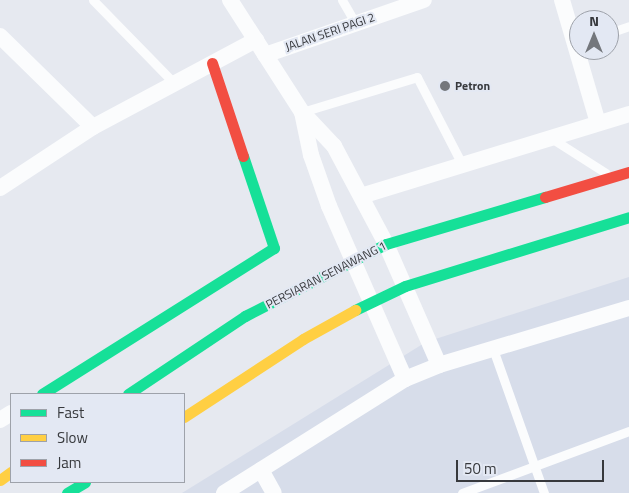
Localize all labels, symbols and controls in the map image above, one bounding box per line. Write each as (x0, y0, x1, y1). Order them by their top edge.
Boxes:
street label: JALAN SERI PAGI 2 (283, 10, 377, 54)
north arrow (569, 10, 619, 60)
text: N (589, 10, 599, 31)
place label: Petron (455, 79, 490, 93)
marker: Petron (439, 80, 451, 92)
street label: PERSIARAN SENAWANG 1 (263, 238, 389, 312)
legend (10, 393, 185, 483)
text: Fast (57, 401, 84, 424)
text: Slow (57, 426, 88, 449)
scale bar (459, 450, 606, 482)
text: Jam (57, 451, 81, 474)
text: 50 m (464, 457, 497, 480)

